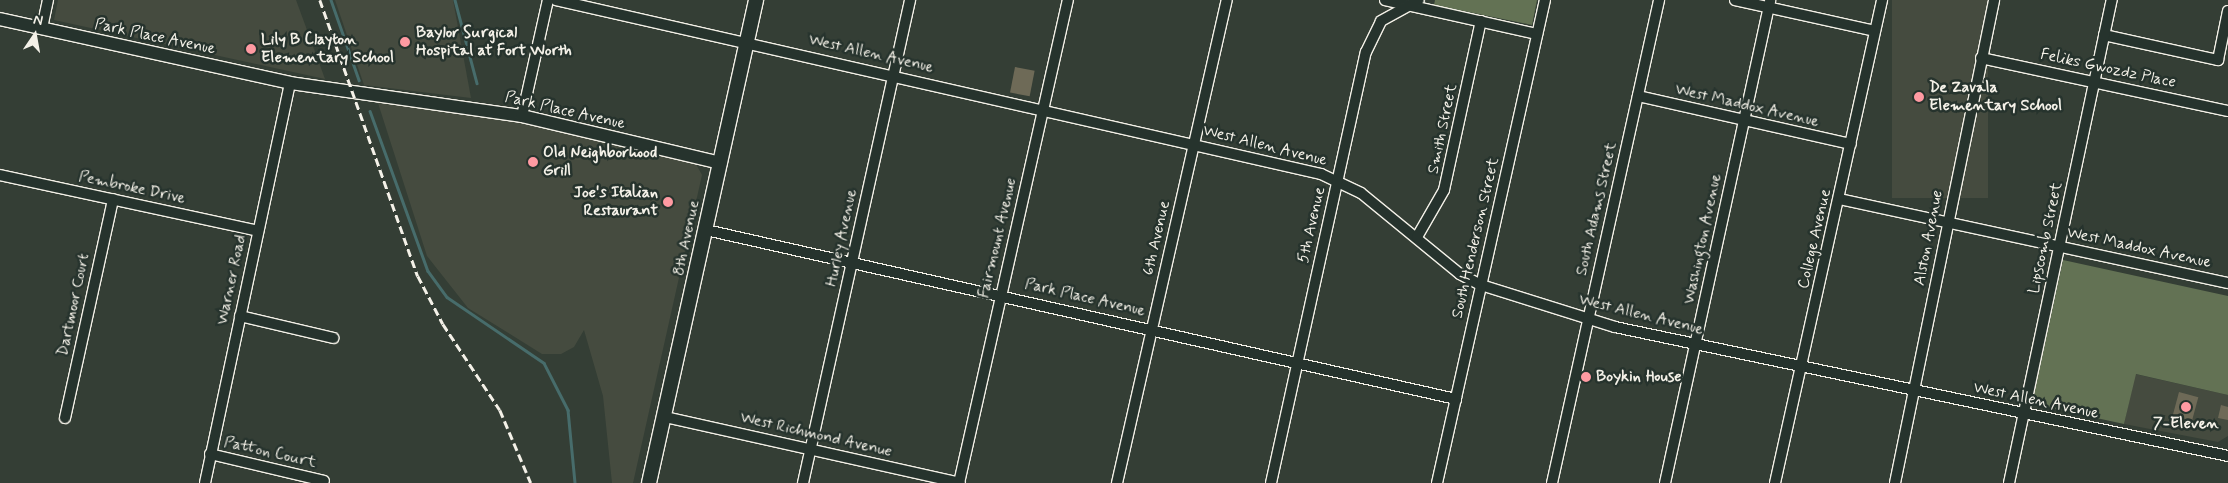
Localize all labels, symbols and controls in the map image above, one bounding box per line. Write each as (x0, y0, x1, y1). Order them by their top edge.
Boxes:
north arrow (10, 10, 60, 60)
text: N (32, 11, 45, 30)
street label: Park Place Avenue (91, 15, 219, 59)
place label: Baylor Surgical Hospital at Fort Worth (416, 23, 574, 61)
place label: Lily B Clayton Elementary School (261, 30, 394, 68)
street label: West Allen Avenue (805, 30, 937, 78)
marker: Baylor Surgical Hospital at Fort Worth (398, 35, 412, 49)
marker: Lily B Clayton Elementary School (245, 43, 257, 55)
street label: Feliks Gwozdz Place (2039, 45, 2177, 93)
place label: De Zavala Elementary School (1929, 78, 2062, 116)
street label: West Maddox Avenue (1674, 80, 1820, 132)
street label: Smith Street (1424, 82, 1462, 176)
street label: Park Place Avenue (502, 87, 628, 135)
marker: De Zavala Elementary School (1913, 91, 1925, 103)
street label: West Allen Avenue (1200, 121, 1330, 171)
street label: South Adams Street (1572, 140, 1622, 278)
place label: Old Neighborhood Grill (543, 143, 658, 181)
marker: Old Neighborhood Grill (527, 156, 539, 168)
street label: South Henderson Street (1448, 156, 1504, 320)
street label: Pembroke Drive (77, 167, 187, 209)
street label: Washington Avenue (1680, 173, 1726, 305)
street label: Fairmount Avenue (974, 174, 1022, 302)
street label: Lipscomb Street (2025, 181, 2067, 295)
place label: Joe's Italian Restaurant (570, 183, 658, 221)
street label: 5th Avenue (1294, 185, 1330, 265)
street label: College Avenue (1794, 187, 1836, 291)
street label: Hurley Avenue (822, 188, 862, 288)
street label: Alston Avenue (1911, 190, 1947, 286)
marker: Joe's Italian Restaurant (662, 196, 674, 208)
street label: 8th Avenue (670, 198, 704, 278)
street label: 6th Avenue (1139, 199, 1175, 277)
street label: West Maddox Avenue (2066, 223, 2212, 273)
street label: Warner Road (213, 233, 251, 327)
street label: Dartmoor Court (53, 250, 95, 360)
street label: Park Place Avenue (1022, 274, 1148, 322)
street label: West Allen Avenue (1576, 290, 1706, 340)
place label: Boykin House (1596, 367, 1683, 387)
marker: Boykin House (1580, 371, 1592, 383)
street label: West Allen Avenue (1970, 378, 2102, 424)
marker: 7-Eleven (2180, 401, 2192, 413)
street label: West Richmond Avenue (737, 408, 895, 462)
place label: 7-Eleven (2153, 414, 2219, 434)
street label: Patton Court (224, 433, 316, 473)

